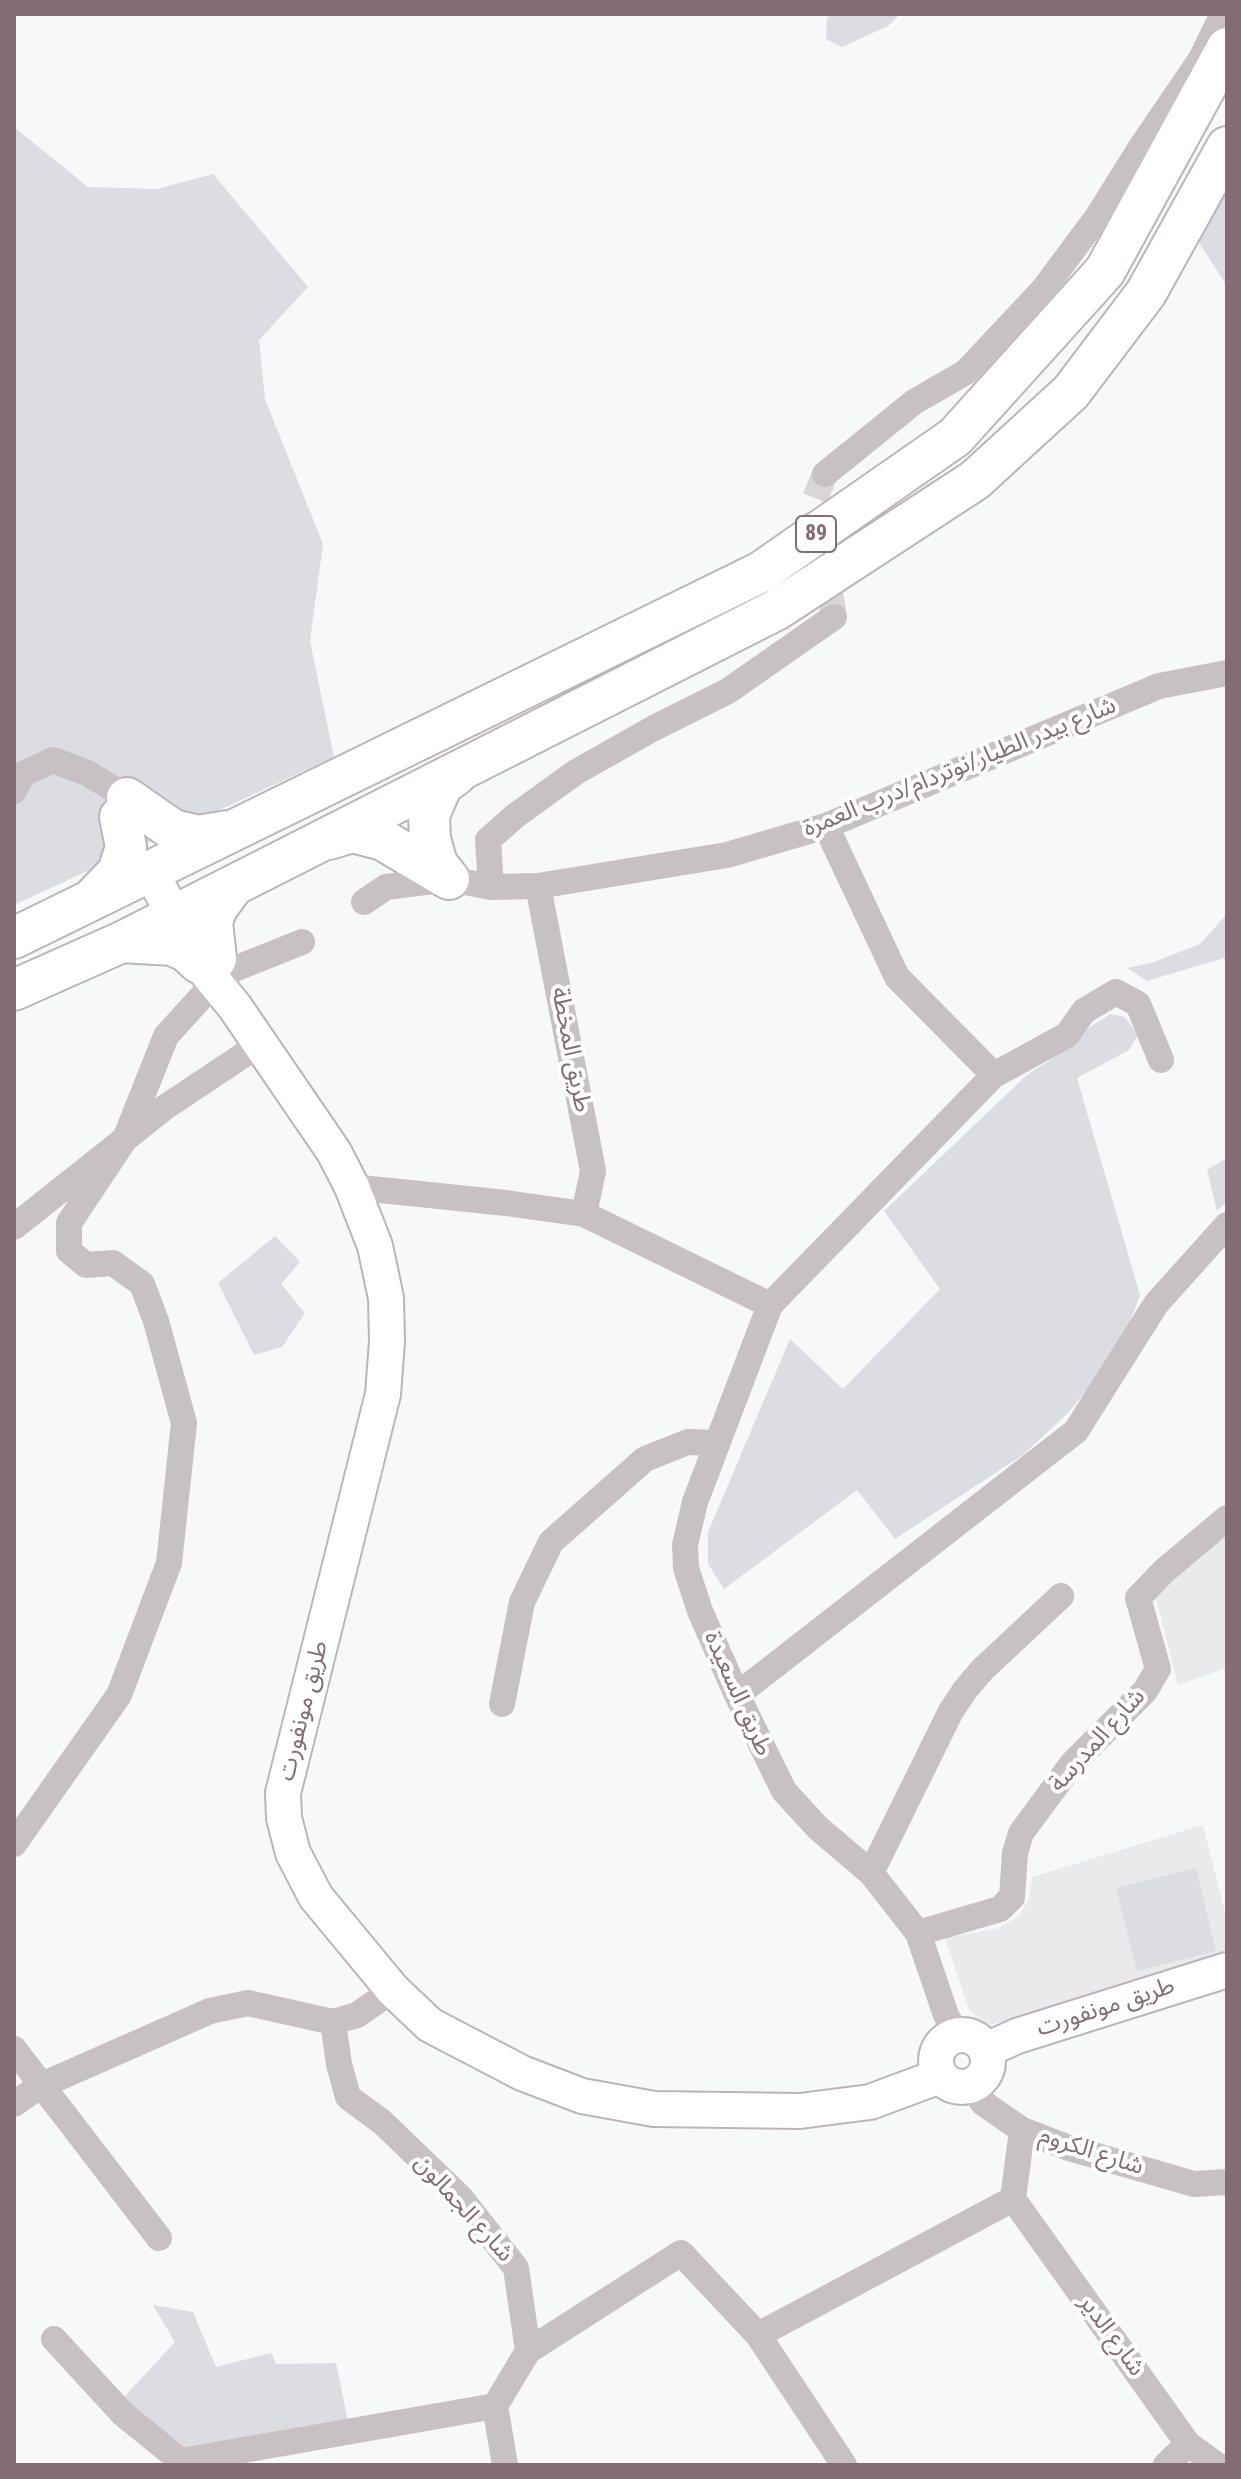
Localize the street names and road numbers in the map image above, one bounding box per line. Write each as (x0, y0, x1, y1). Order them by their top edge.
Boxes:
road number: 89 (796, 516, 836, 552)
street label: شارع بيدر الطيار/نوتردام/درب العمرة (799, 692, 1121, 844)
street label: طريق المخطة (544, 985, 596, 1115)
street label: طريق السعيدة (697, 1627, 777, 1761)
street label: طريق مونفورت (273, 1638, 335, 1784)
street label: شارع المدرسة (1044, 1683, 1152, 1799)
street label: طريق مونفورت (1033, 1972, 1179, 2044)
street label: شارع الكروم (1035, 2122, 1147, 2182)
street label: شارع الجمالون (407, 2149, 519, 2269)
street label: شارع الدير (1072, 2290, 1150, 2382)

